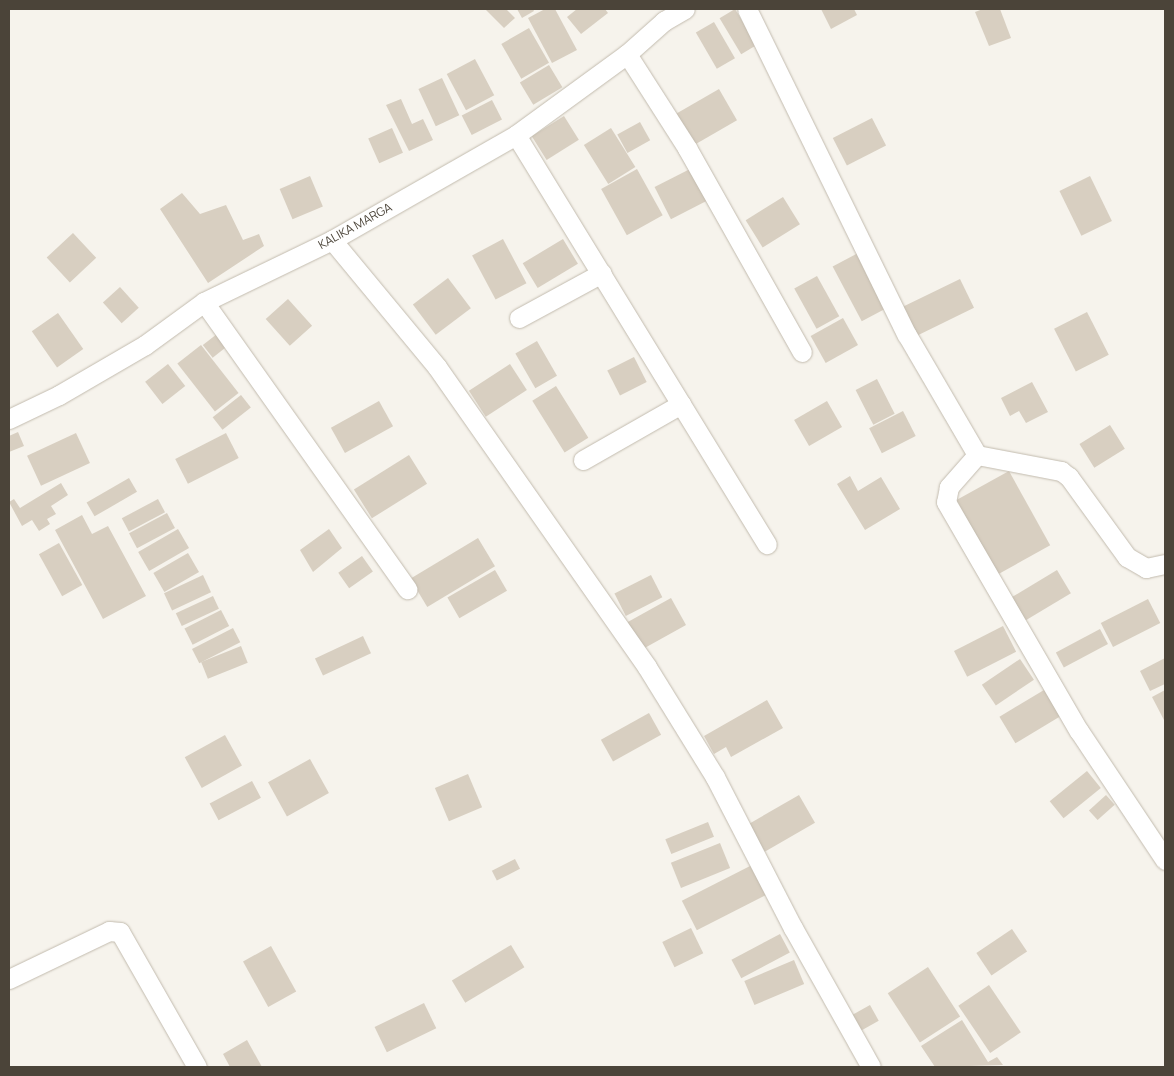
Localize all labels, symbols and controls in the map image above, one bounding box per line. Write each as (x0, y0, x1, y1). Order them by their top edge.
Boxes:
street label: KALIKA MARGA (316, 200, 394, 252)

